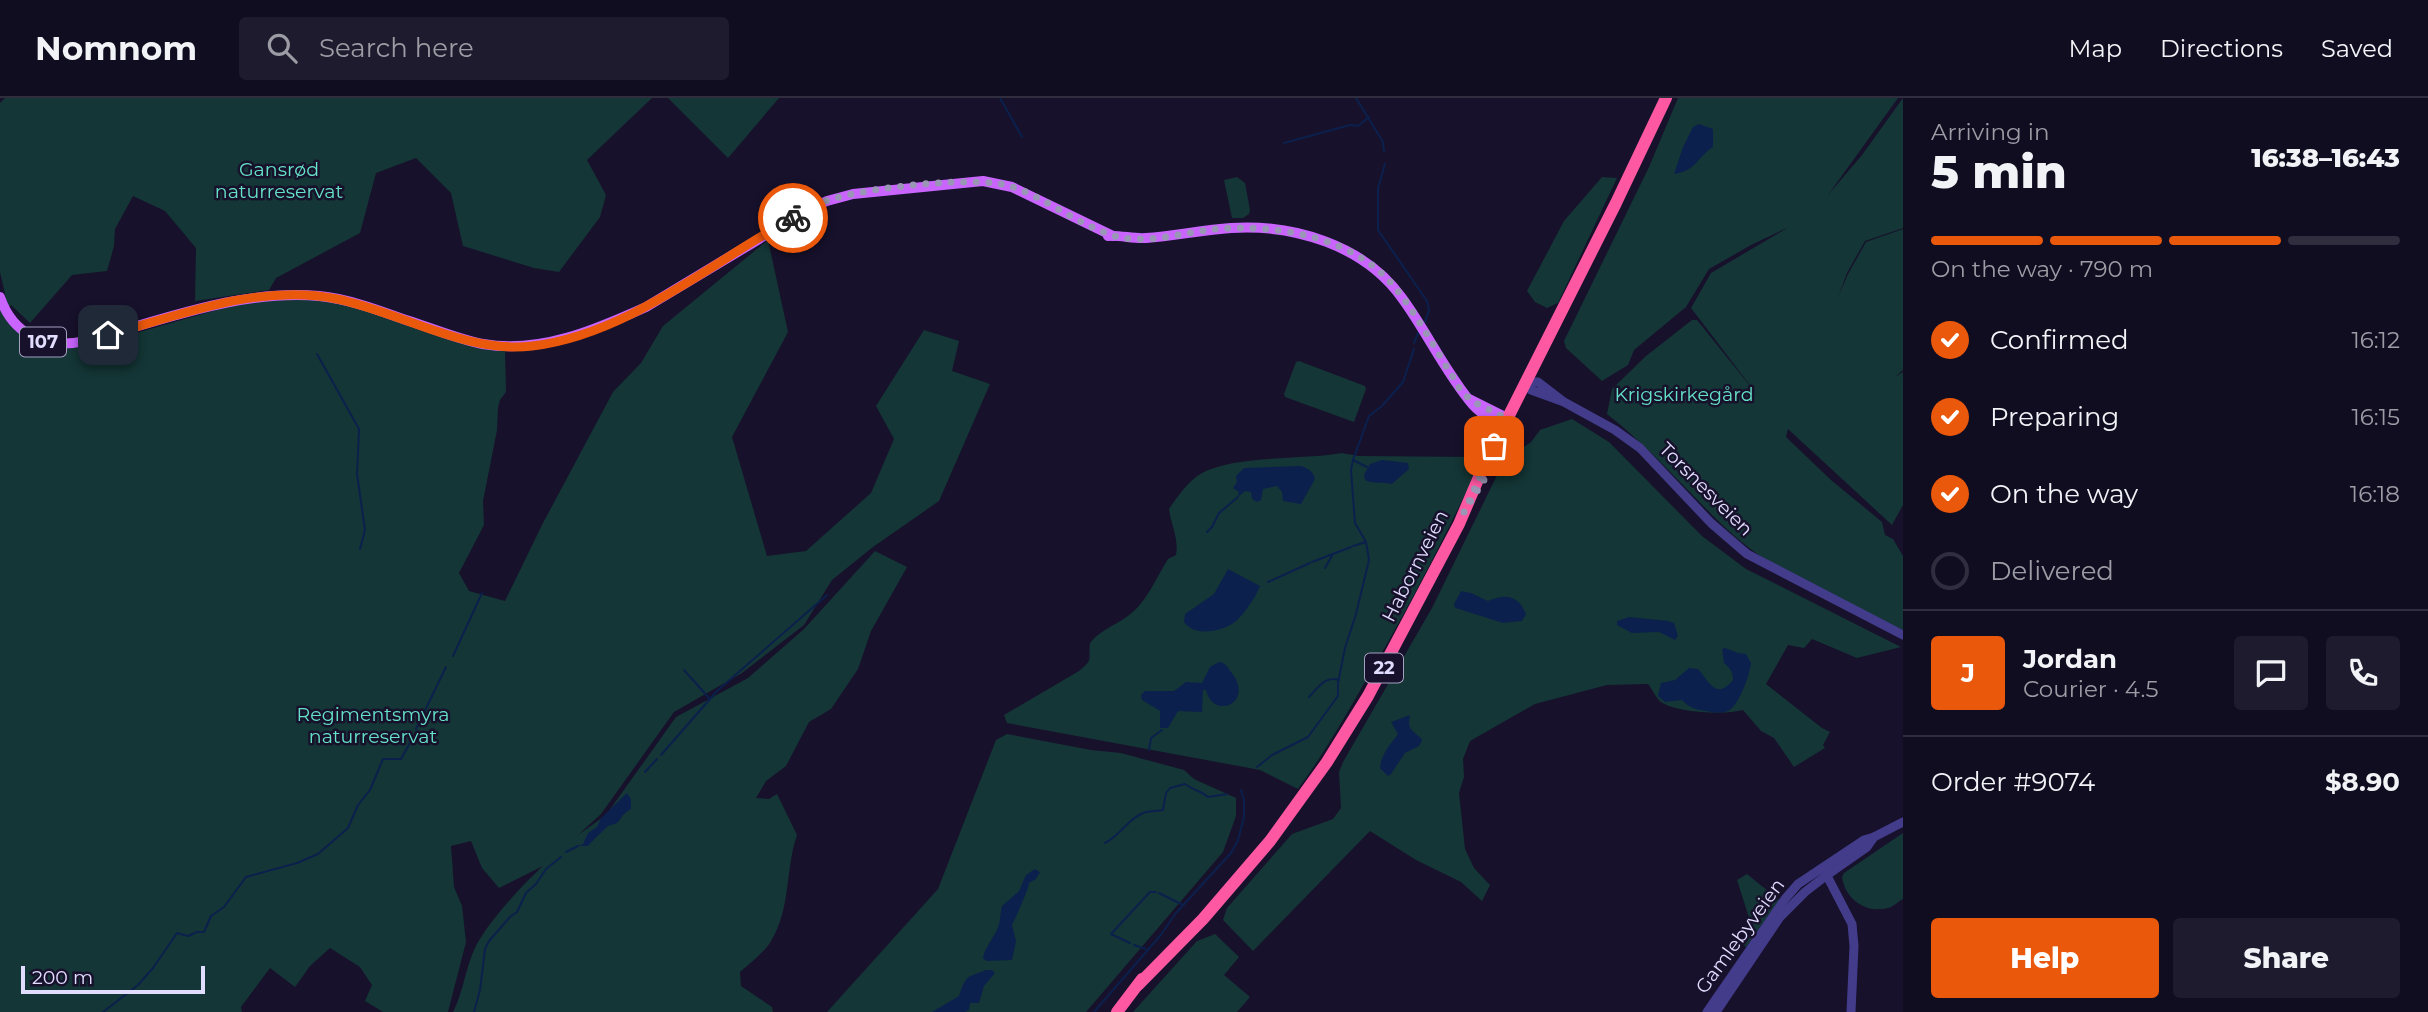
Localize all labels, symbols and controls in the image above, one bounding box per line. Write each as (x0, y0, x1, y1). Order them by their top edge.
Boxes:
search box (239, 17, 729, 80)
text: Nomnom (35, 28, 197, 68)
icon: search (263, 29, 301, 67)
text: Search here (319, 32, 474, 64)
text: Map (2069, 34, 2122, 63)
text: Directions (2160, 34, 2283, 63)
text: Saved (2321, 34, 2393, 63)
text: Arriving in (1931, 118, 2050, 146)
text: 16:38–16:43 (2251, 142, 2400, 174)
text: 5 min (1931, 143, 2067, 200)
park label: Gansrød naturreservat (215, 158, 343, 203)
courier (758, 183, 828, 253)
icon: bike (774, 199, 812, 237)
text: On the way · 790 m (1931, 255, 2153, 283)
pin (78, 305, 138, 365)
icon: home (89, 316, 127, 354)
icon: check (1931, 321, 1969, 359)
text: Confirmed (1990, 324, 2129, 356)
text: 16:12 (2351, 326, 2400, 354)
road number: 107 (20, 328, 66, 356)
park label: Krigskirkegård (1614, 383, 1754, 406)
icon: check (1931, 398, 1969, 436)
text: Preparing (1990, 401, 2119, 433)
text: 16:15 (2351, 403, 2400, 431)
pin (1464, 416, 1524, 476)
icon: bag (1475, 427, 1513, 465)
street label: Torsnesveien (1654, 437, 1758, 541)
icon: check (1931, 475, 1969, 513)
text: On the way (1990, 478, 2138, 510)
text: 16:18 (2350, 480, 2400, 508)
street label: Habornveien (1377, 506, 1453, 626)
text: Delivered (1990, 555, 2114, 587)
button: chat (2234, 636, 2308, 710)
button: phone (2326, 636, 2400, 710)
text: Jordan (2023, 643, 2117, 675)
road number: 22 (1365, 654, 1403, 682)
text: J (1961, 657, 1975, 689)
text: Courier · 4.5 (2023, 675, 2158, 703)
park label: Regimentsmyra naturreservat (297, 703, 449, 748)
text: Order #9074 (1931, 766, 2095, 798)
text: $8.90 (2325, 766, 2400, 798)
street label: Gamlebyveien (1691, 874, 1789, 998)
button: Help (1931, 918, 2159, 998)
button: Share (2173, 918, 2400, 998)
scale bar (21, 963, 205, 995)
text: 200 m (32, 966, 93, 989)

